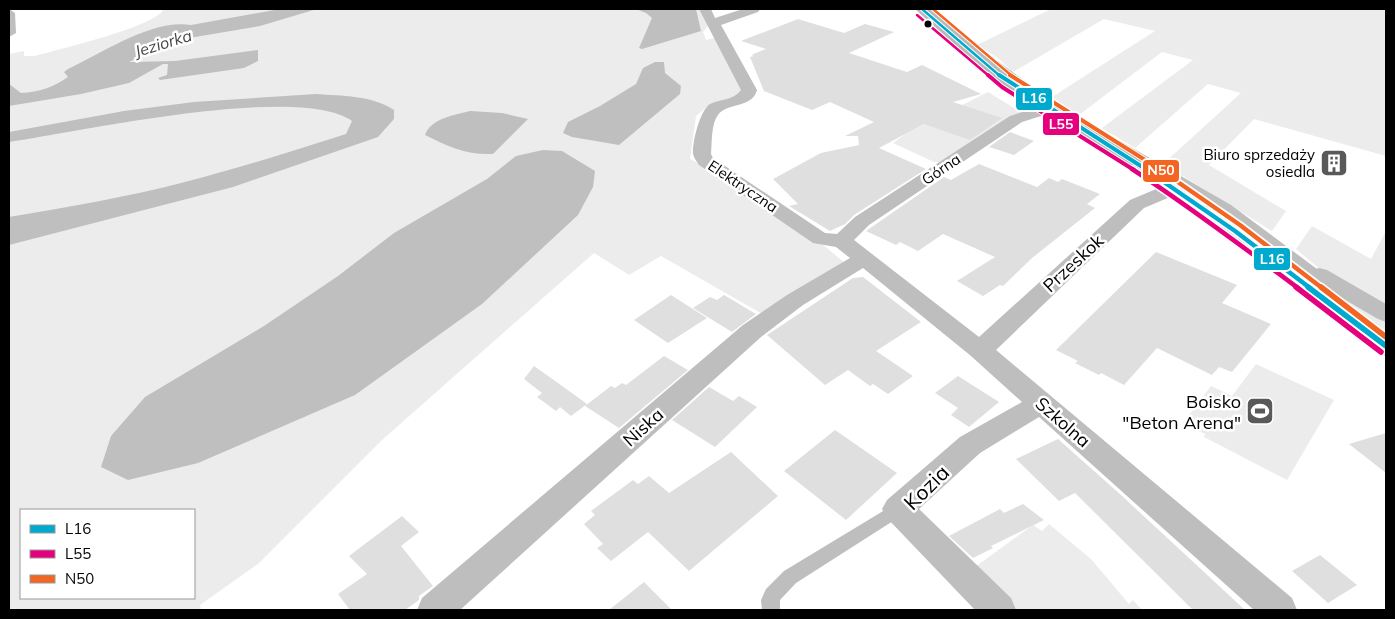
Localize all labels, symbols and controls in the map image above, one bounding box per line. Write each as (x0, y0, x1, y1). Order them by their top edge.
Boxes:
unlabelled marker (923, 19, 933, 29)
water label: Jeziorka (130, 25, 194, 62)
line badge: L16 (1015, 87, 1053, 111)
text: L16 (1022, 89, 1046, 107)
line badge: L55 (1042, 112, 1080, 136)
text: L55 (1049, 115, 1073, 133)
place label: Biuro sprzedaży osiedla (1203, 145, 1315, 181)
building icon: Biuro sprzedaży osiedla (1319, 148, 1349, 178)
street label: Górna (918, 149, 964, 189)
street label: Elektryczna (704, 156, 782, 216)
line badge: N50 (1142, 159, 1180, 183)
text: N50 (1147, 161, 1175, 179)
street label: Przeskok (1038, 229, 1109, 297)
line badge: L16 (1253, 247, 1291, 271)
text: L16 (1260, 250, 1284, 268)
place label: Boisko "Beton Arena" (1122, 390, 1241, 434)
street label: Szkolna (1031, 392, 1095, 452)
sports icon: Boisko "Beton Arena" (1245, 396, 1275, 426)
street label: Niska (618, 403, 668, 451)
street label: Kozia (898, 459, 954, 515)
legend (20, 509, 195, 599)
text: L16 (65, 519, 91, 538)
text: L55 (65, 544, 91, 563)
text: N50 (65, 569, 94, 588)

